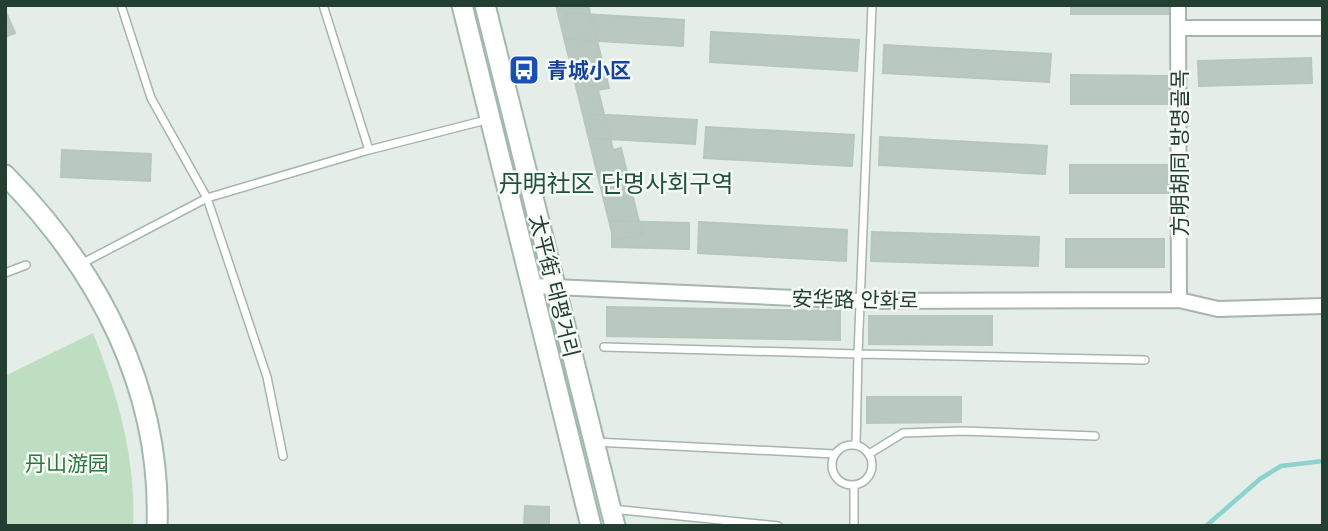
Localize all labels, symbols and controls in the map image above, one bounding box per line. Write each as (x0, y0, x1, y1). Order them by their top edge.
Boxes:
bus stop icon: 青城小区 (507, 53, 541, 87)
place label: 青城小区 (547, 57, 631, 83)
street label: 方明胡同 방명골목 (1166, 69, 1192, 237)
district label: 丹明社区 단명사회구역 (498, 168, 734, 198)
street label: 太平街 태평거리 (525, 212, 585, 360)
street label: 安华路 안화로 (791, 285, 919, 313)
park label: 丹山游园 (25, 450, 109, 476)

